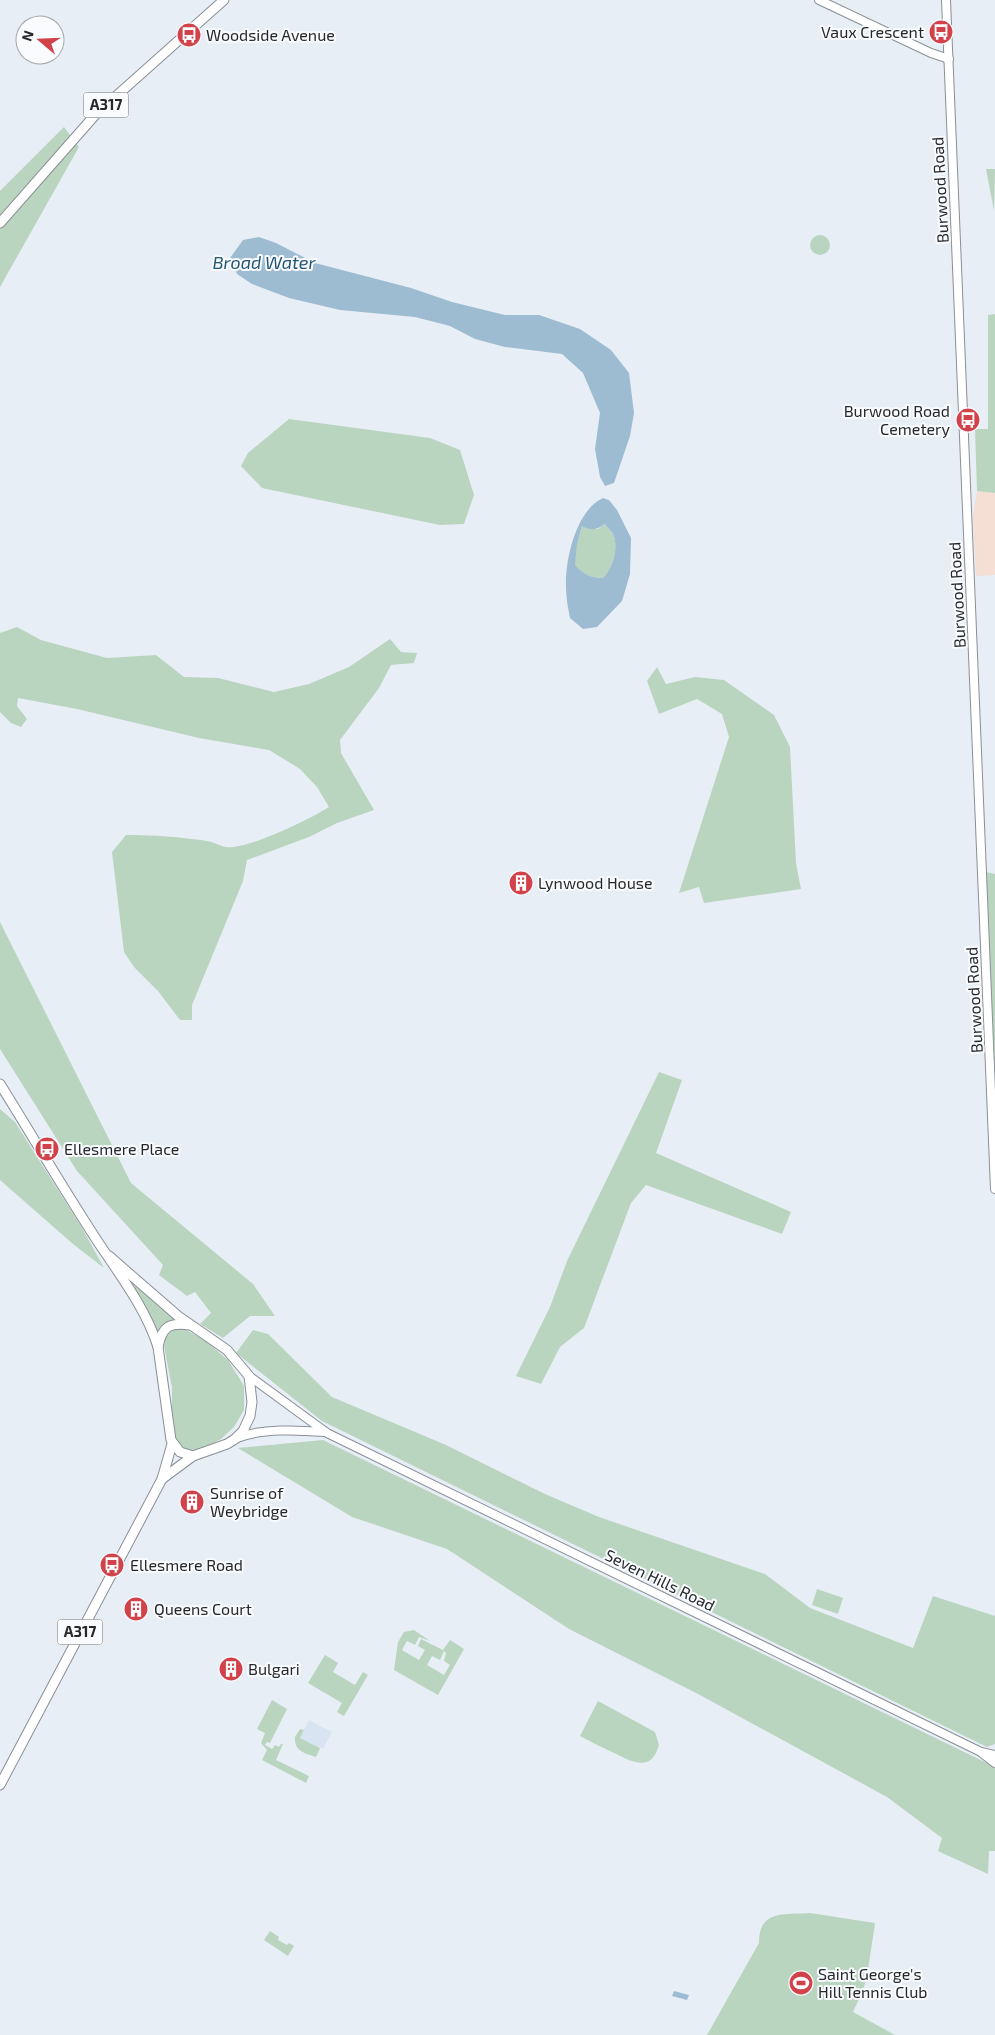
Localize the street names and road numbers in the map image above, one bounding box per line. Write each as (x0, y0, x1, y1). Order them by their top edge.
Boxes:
road number: A317 (84, 92, 128, 118)
street label: Burwood Road (927, 136, 952, 244)
street label: Burwood Road (944, 541, 969, 649)
street label: Burwood Road (961, 946, 986, 1054)
street label: Seven Hills Road (602, 1545, 718, 1614)
road number: A317 (58, 1620, 102, 1644)

